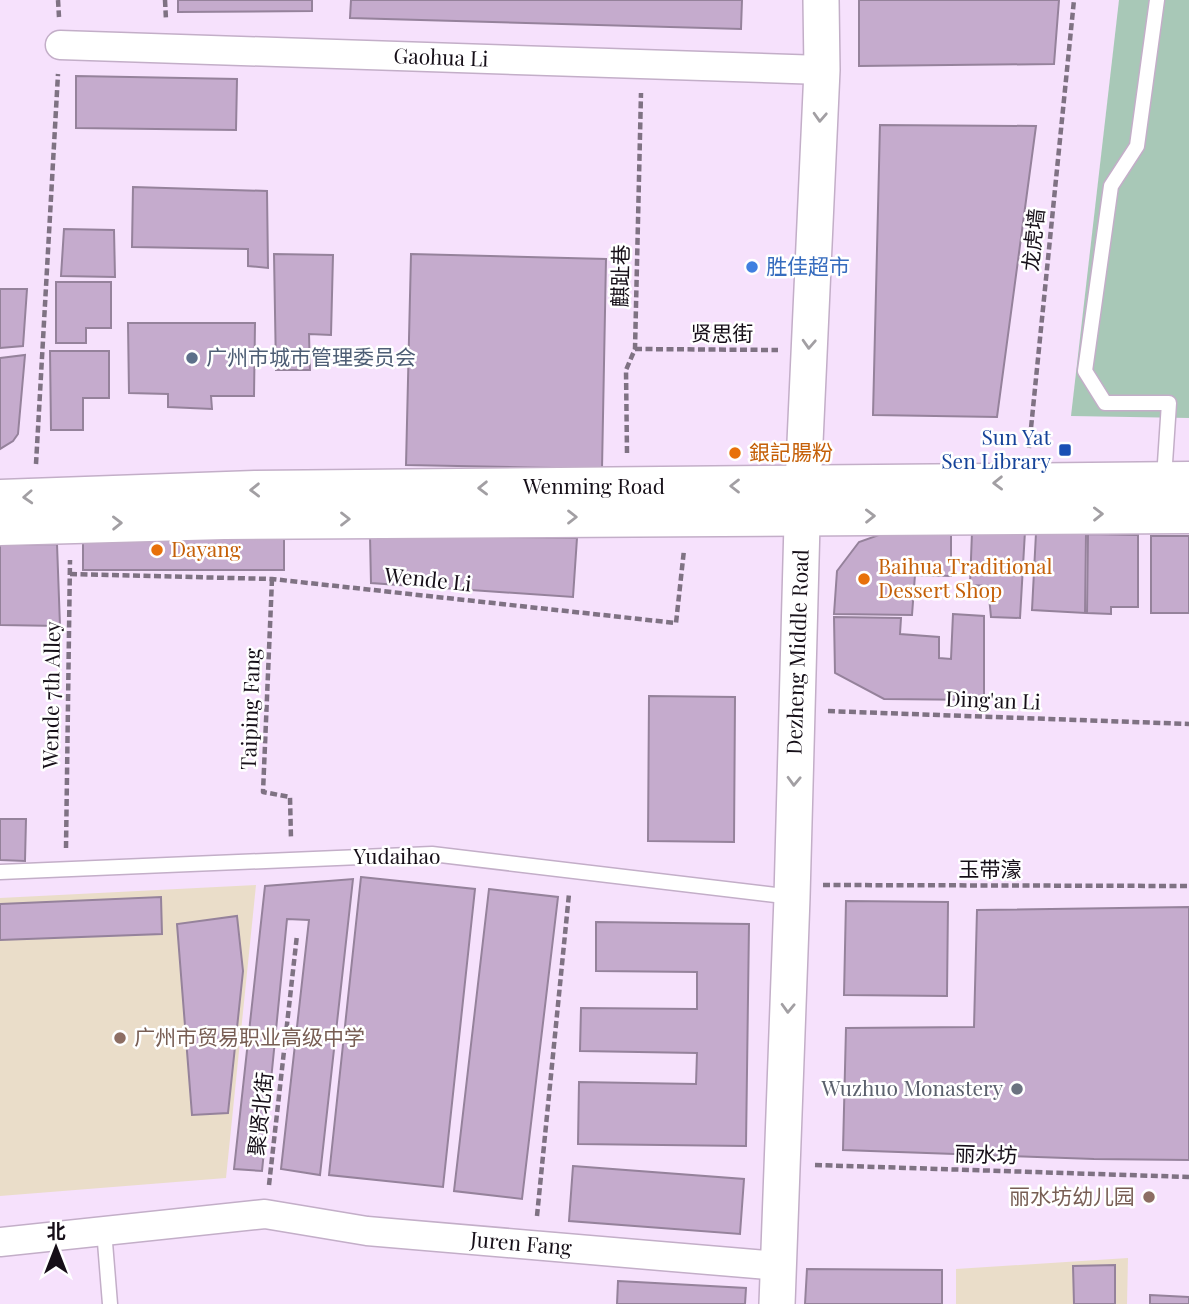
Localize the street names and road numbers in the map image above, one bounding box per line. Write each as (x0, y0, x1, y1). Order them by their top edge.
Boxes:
street label: Gaohua Li (393, 40, 489, 72)
street label: 龙虎墙 (1015, 207, 1049, 273)
street label: 麒趾巷 (604, 244, 634, 308)
street label: 贤思街 (691, 318, 754, 346)
street label: Wenming Road (522, 471, 665, 499)
street label: Dezheng Middle Road (778, 549, 814, 755)
street label: Wende Li (382, 559, 473, 596)
street label: Wende 7th Alley (35, 621, 65, 770)
street label: Taiping Fang (233, 648, 265, 770)
street label: Ding'an Li (945, 683, 1041, 715)
street label: Yudaihao (352, 841, 441, 869)
street label: 玉带濠 (959, 854, 1022, 882)
street label: 聚贤北街 (241, 1071, 277, 1157)
street label: 丽水坊 (954, 1138, 1018, 1168)
street label: Juren Fang (468, 1224, 573, 1260)

